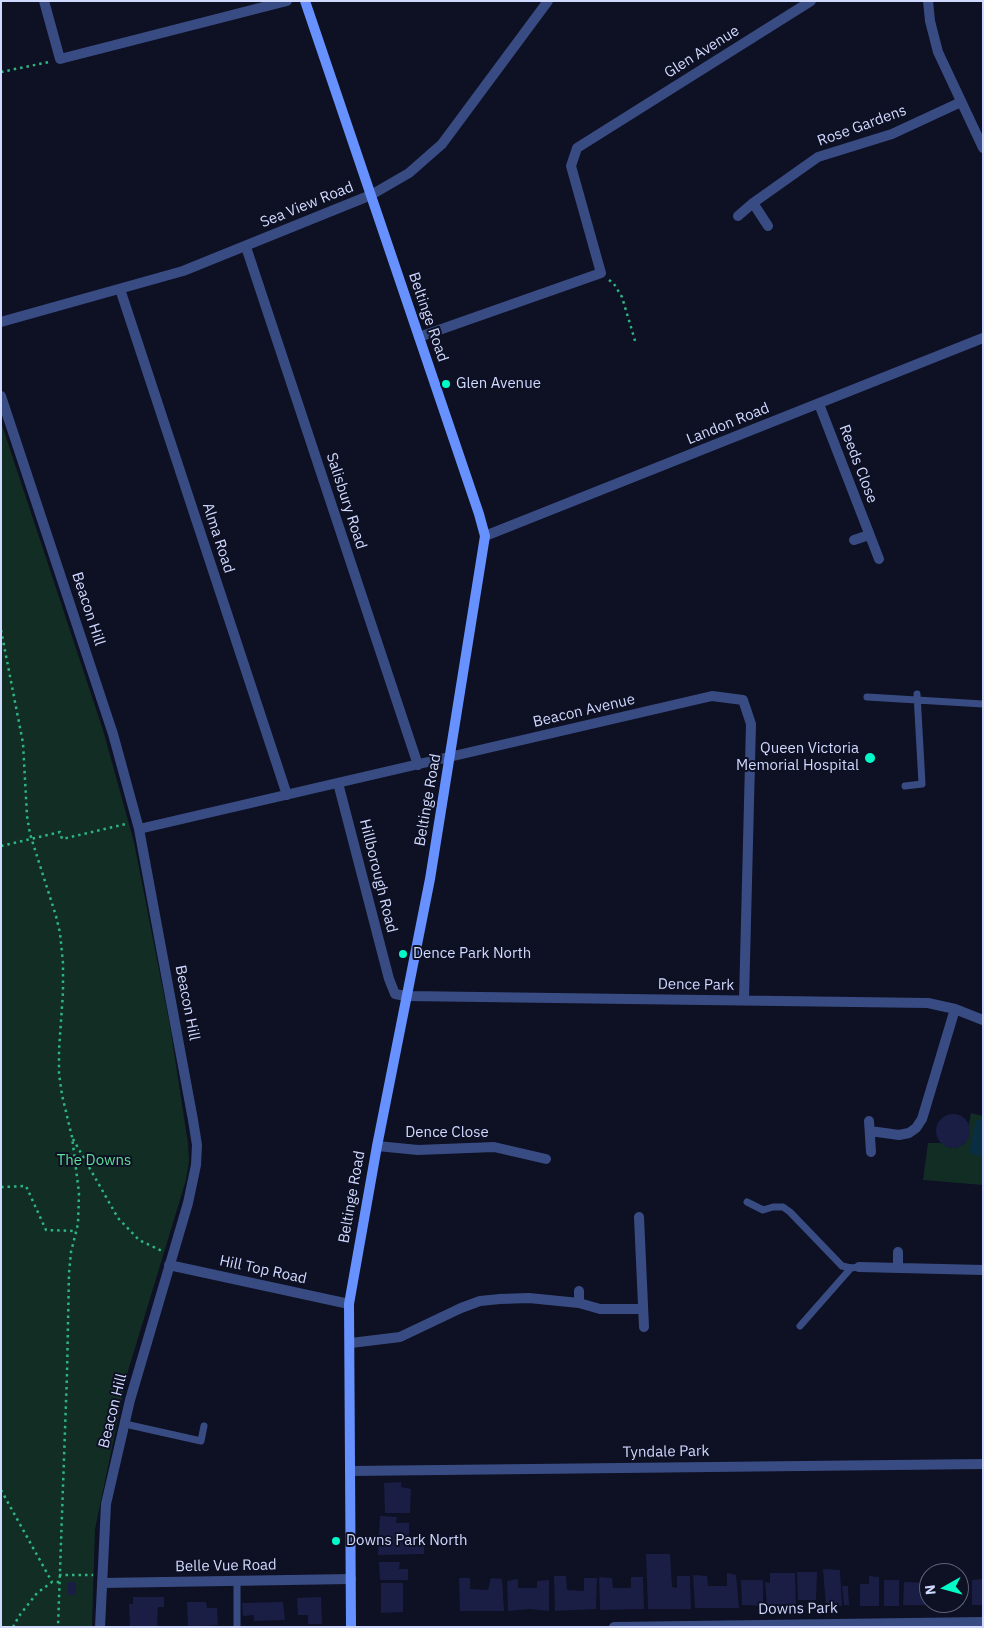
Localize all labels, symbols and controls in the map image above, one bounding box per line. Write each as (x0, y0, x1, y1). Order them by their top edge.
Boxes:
street label: Glen Avenue (661, 22, 743, 82)
street label: Rose Gardens (815, 102, 909, 150)
street label: Sea View Road (258, 178, 356, 232)
street label: Beltinge Road (404, 270, 452, 364)
place label: Glen Avenue (456, 375, 541, 393)
marker: Glen Avenue (440, 378, 452, 390)
street label: Landon Road (684, 399, 772, 449)
street label: Reeds Close (835, 422, 881, 506)
street label: Salisbury Road (322, 451, 370, 551)
street label: Alma Road (198, 501, 238, 575)
street label: Beacon Hill (68, 570, 108, 648)
street label: Beacon Avenue (531, 691, 637, 731)
place label: Queen Victoria Memorial Hospital (736, 740, 859, 775)
marker: Queen Victoria Memorial Hospital (863, 751, 877, 765)
street label: Beltinge Road (411, 752, 445, 848)
street label: Hillborough Road (355, 817, 401, 935)
place label: Dence Park North (413, 945, 531, 963)
marker: Dence Park North (397, 948, 409, 960)
street label: Beacon Hill (171, 964, 203, 1042)
street label: Dence Park (658, 975, 734, 995)
street label: Dence Close (405, 1124, 489, 1142)
street label: Beltinge Road (335, 1149, 369, 1245)
park label: The Downs (57, 1152, 131, 1170)
street label: Hill Top Road (218, 1252, 308, 1288)
street label: Beacon Hill (95, 1372, 131, 1450)
street label: Tyndale Park (622, 1442, 710, 1462)
place label: Downs Park North (346, 1532, 468, 1550)
marker: Downs Park North (330, 1535, 342, 1547)
street label: Belle Vue Road (175, 1556, 277, 1576)
north arrow (919, 1563, 969, 1613)
text: N (921, 1584, 940, 1596)
street label: Downs Park (758, 1599, 838, 1619)

